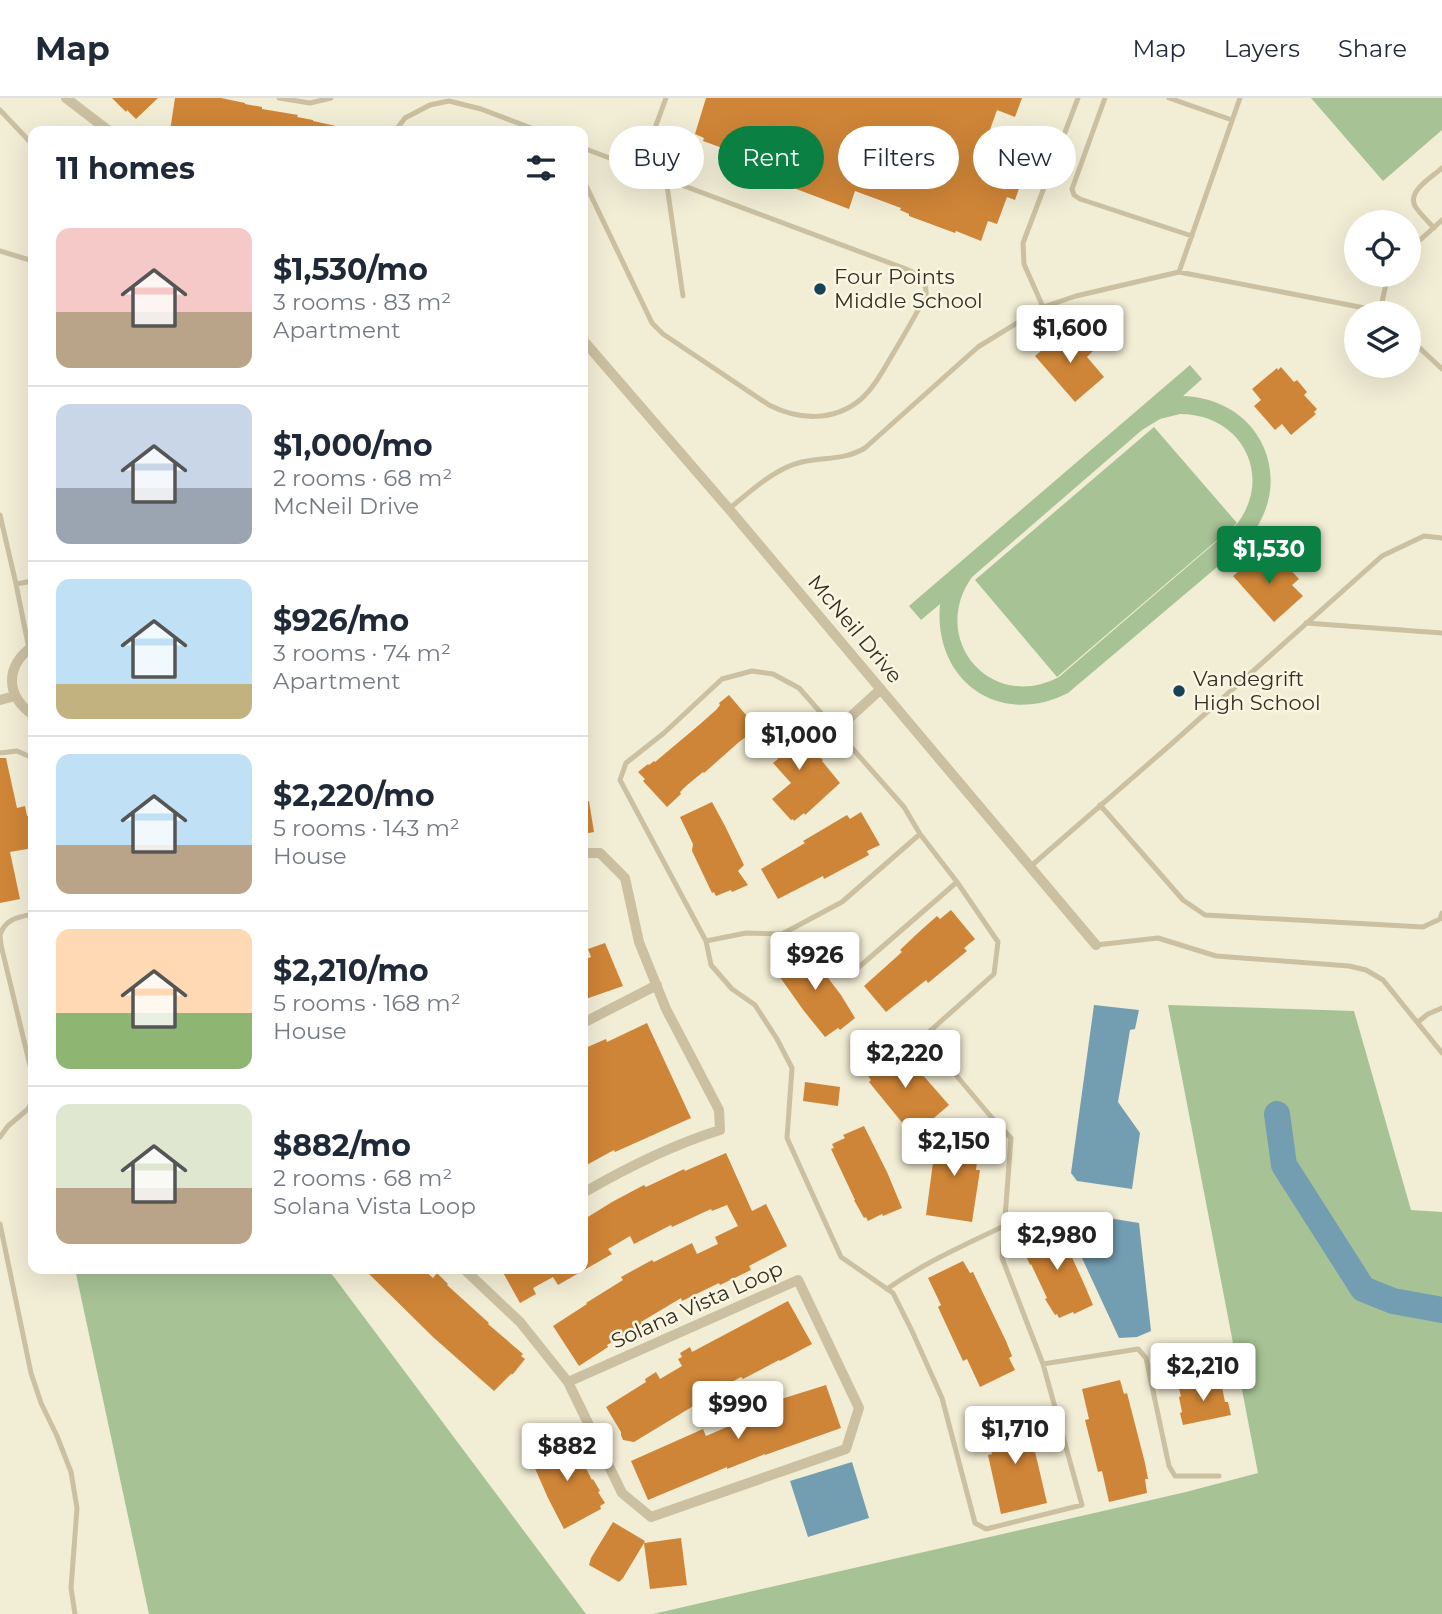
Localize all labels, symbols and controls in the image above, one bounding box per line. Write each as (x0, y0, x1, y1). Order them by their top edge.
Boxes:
text: Map (35, 28, 110, 68)
text: Map (1132, 34, 1186, 63)
text: Layers (1224, 34, 1300, 63)
text: Share (1338, 34, 1407, 63)
chip: Buy (609, 126, 704, 189)
chip: Rent (718, 126, 824, 189)
chip: Filters (838, 126, 959, 189)
chip: New (973, 126, 1076, 189)
icon: filters (522, 149, 560, 187)
text: 11 homes (56, 150, 195, 187)
map controls (1344, 210, 1421, 378)
button: locate (1344, 210, 1421, 287)
text: $1,530/mo (273, 251, 428, 288)
icon: home (112, 256, 196, 340)
place label: Four Points Middle School (834, 264, 983, 313)
marker: Four Points Middle School (812, 281, 828, 297)
text: 3 rooms · 83 m² (273, 288, 451, 316)
button: layers (1344, 301, 1421, 378)
pin: $1,600 (1013, 306, 1127, 365)
text: $1,600 (1032, 314, 1108, 342)
text: Apartment (273, 316, 401, 344)
text: $1,000/mo (273, 427, 433, 464)
icon: home (112, 432, 196, 516)
text: 2 rooms · 68 m² (273, 464, 452, 492)
text: McNeil Drive (273, 492, 419, 520)
pin: $1,530 (1212, 526, 1326, 586)
text: $1,530 (1233, 535, 1305, 563)
street label: McNeil Drive (803, 570, 908, 688)
text: $926/mo (273, 602, 409, 639)
icon: home (112, 607, 196, 691)
text: 3 rooms · 74 m² (273, 639, 451, 667)
place label: Vandegrift High School (1193, 666, 1321, 715)
text: Apartment (273, 667, 401, 695)
marker: Vandegrift High School (1171, 683, 1187, 699)
pin: $1,000 (742, 712, 856, 772)
text: $1,000 (761, 721, 837, 749)
text: $2,220/mo (273, 777, 435, 814)
icon: home (112, 782, 196, 866)
text: 5 rooms · 143 m² (273, 814, 460, 842)
text: House (273, 842, 347, 870)
pin: $926 (774, 932, 856, 992)
text: $926 (786, 941, 844, 969)
text: $2,210/mo (273, 952, 429, 989)
icon: home (112, 957, 196, 1041)
text: 5 rooms · 168 m² (273, 989, 461, 1017)
text: House (273, 1017, 347, 1045)
pin: $2,220 (848, 1030, 962, 1090)
text: $2,220 (866, 1039, 944, 1067)
pin: $2,150 (897, 1118, 1011, 1178)
text: $882/mo (273, 1127, 411, 1164)
text: $2,150 (918, 1127, 990, 1155)
icon: home (112, 1132, 196, 1216)
text: 2 rooms · 68 m² (273, 1164, 452, 1192)
text: Solana Vista Loop (273, 1192, 476, 1220)
pin: $2,980 (1000, 1212, 1114, 1272)
text: $2,980 (1017, 1221, 1097, 1249)
street label: Solana Vista Loop (607, 1255, 786, 1354)
pin: $2,210 (1146, 1344, 1260, 1403)
text: $2,210 (1167, 1352, 1239, 1380)
pin: $990 (697, 1382, 779, 1441)
text: $990 (708, 1390, 768, 1418)
pin: $1,710 (958, 1406, 1072, 1466)
text: $1,710 (981, 1415, 1049, 1443)
pin: $882 (526, 1424, 608, 1483)
text: $882 (538, 1432, 596, 1460)

